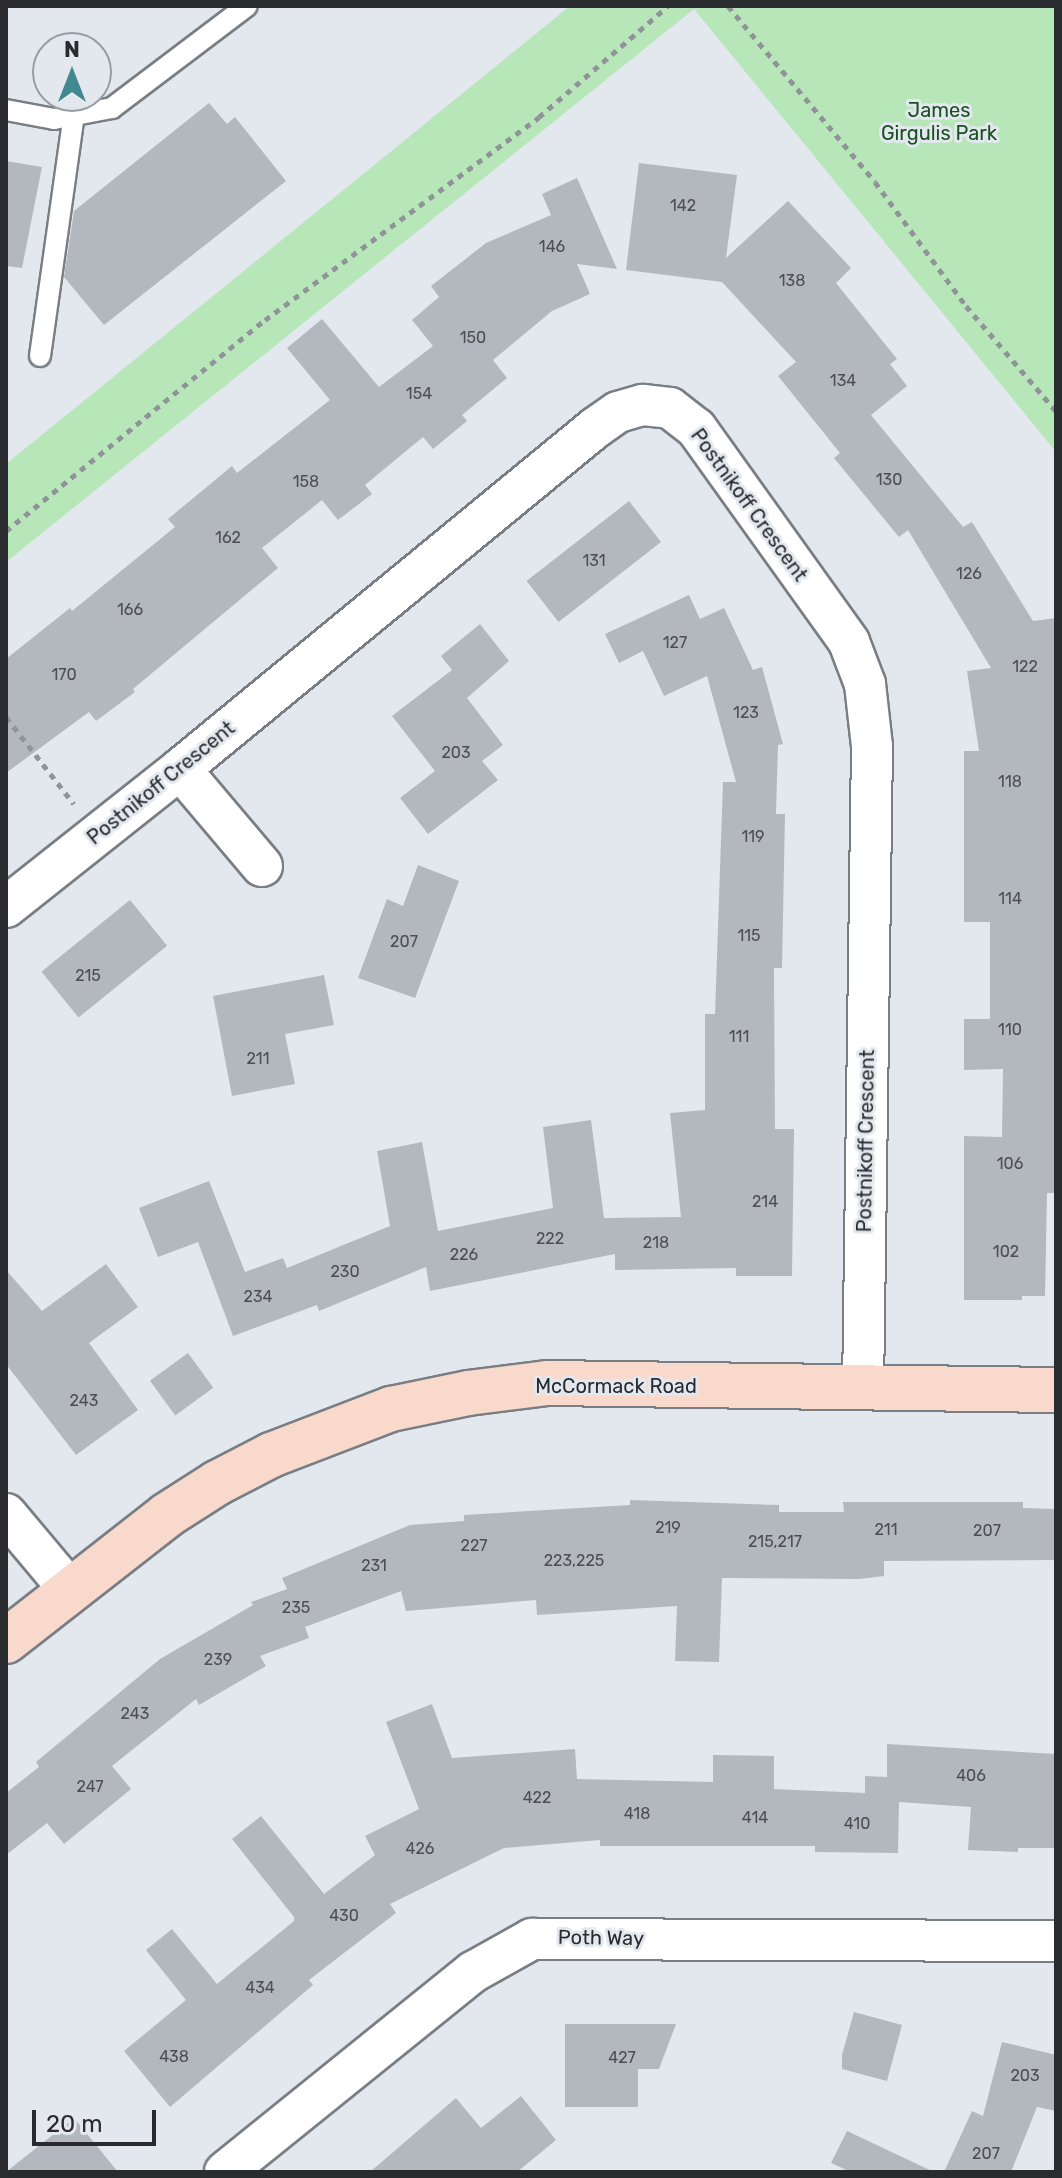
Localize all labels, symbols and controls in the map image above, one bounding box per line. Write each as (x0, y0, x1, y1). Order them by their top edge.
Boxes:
north arrow (32, 32, 112, 112)
text: N (64, 36, 80, 63)
park label: James Girgulis Park (881, 99, 997, 146)
house number: 142 (670, 196, 696, 216)
house number: 146 (539, 237, 565, 257)
house number: 138 (779, 271, 805, 291)
house number: 150 (460, 328, 486, 348)
house number: 134 (830, 371, 856, 391)
house number: 154 (406, 384, 432, 404)
street label: Postnikoff Crescent (685, 424, 813, 586)
house number: 130 (876, 470, 902, 490)
house number: 158 (293, 472, 319, 492)
house number: 162 (215, 528, 241, 548)
house number: 131 (582, 551, 606, 571)
house number: 126 (956, 564, 982, 584)
house number: 166 (117, 600, 143, 620)
house number: 127 (663, 633, 687, 653)
house number: 122 (1012, 657, 1038, 677)
house number: 170 (51, 665, 77, 685)
house number: 123 (733, 703, 759, 723)
street label: Postnikoff Crescent (82, 716, 240, 850)
house number: 203 (441, 743, 471, 763)
house number: 118 (998, 772, 1022, 792)
house number: 119 (741, 827, 765, 847)
house number: 114 (998, 889, 1022, 909)
house number: 115 (737, 926, 761, 946)
house number: 207 (390, 932, 418, 952)
house number: 215 (75, 966, 101, 986)
house number: 110 (998, 1020, 1022, 1040)
house number: 111 (729, 1027, 749, 1047)
house number: 211 (246, 1049, 270, 1069)
street label: Postnikoff Crescent (852, 1049, 880, 1233)
house number: 106 (997, 1154, 1023, 1174)
house number: 214 (752, 1192, 778, 1212)
house number: 222 (536, 1229, 564, 1249)
house number: 218 (643, 1233, 669, 1253)
house number: 102 (993, 1242, 1019, 1262)
house number: 226 (450, 1245, 478, 1265)
house number: 230 (330, 1262, 360, 1282)
house number: 234 (244, 1287, 272, 1307)
street label: McCormack Road (535, 1374, 697, 1398)
house number: 243 (70, 1391, 98, 1411)
house number: 219 (655, 1518, 681, 1538)
house number: 211 (874, 1520, 898, 1540)
house number: 207 (973, 1521, 1001, 1541)
house number: 215,217 (748, 1532, 802, 1552)
house number: 227 (461, 1536, 487, 1556)
house number: 223,225 (544, 1551, 604, 1571)
house number: 231 (361, 1556, 387, 1576)
house number: 235 (282, 1598, 310, 1618)
house number: 239 (204, 1650, 232, 1670)
house number: 243 (121, 1704, 149, 1724)
house number: 406 (956, 1766, 986, 1786)
house number: 247 (76, 1777, 104, 1797)
house number: 422 (523, 1788, 551, 1808)
house number: 418 (624, 1804, 650, 1824)
house number: 414 (742, 1808, 768, 1828)
house number: 410 (844, 1814, 870, 1834)
house number: 426 (406, 1839, 434, 1859)
house number: 430 (329, 1906, 359, 1926)
street label: Poth Way (558, 1925, 644, 1951)
house number: 434 (245, 1978, 275, 1998)
house number: 438 (159, 2047, 189, 2067)
house number: 427 (608, 2048, 636, 2068)
house number: 203 (1010, 2066, 1040, 2086)
scale bar (36, 2094, 160, 2144)
text: 20 m (46, 2110, 103, 2138)
house number: 207 (972, 2144, 1000, 2164)

